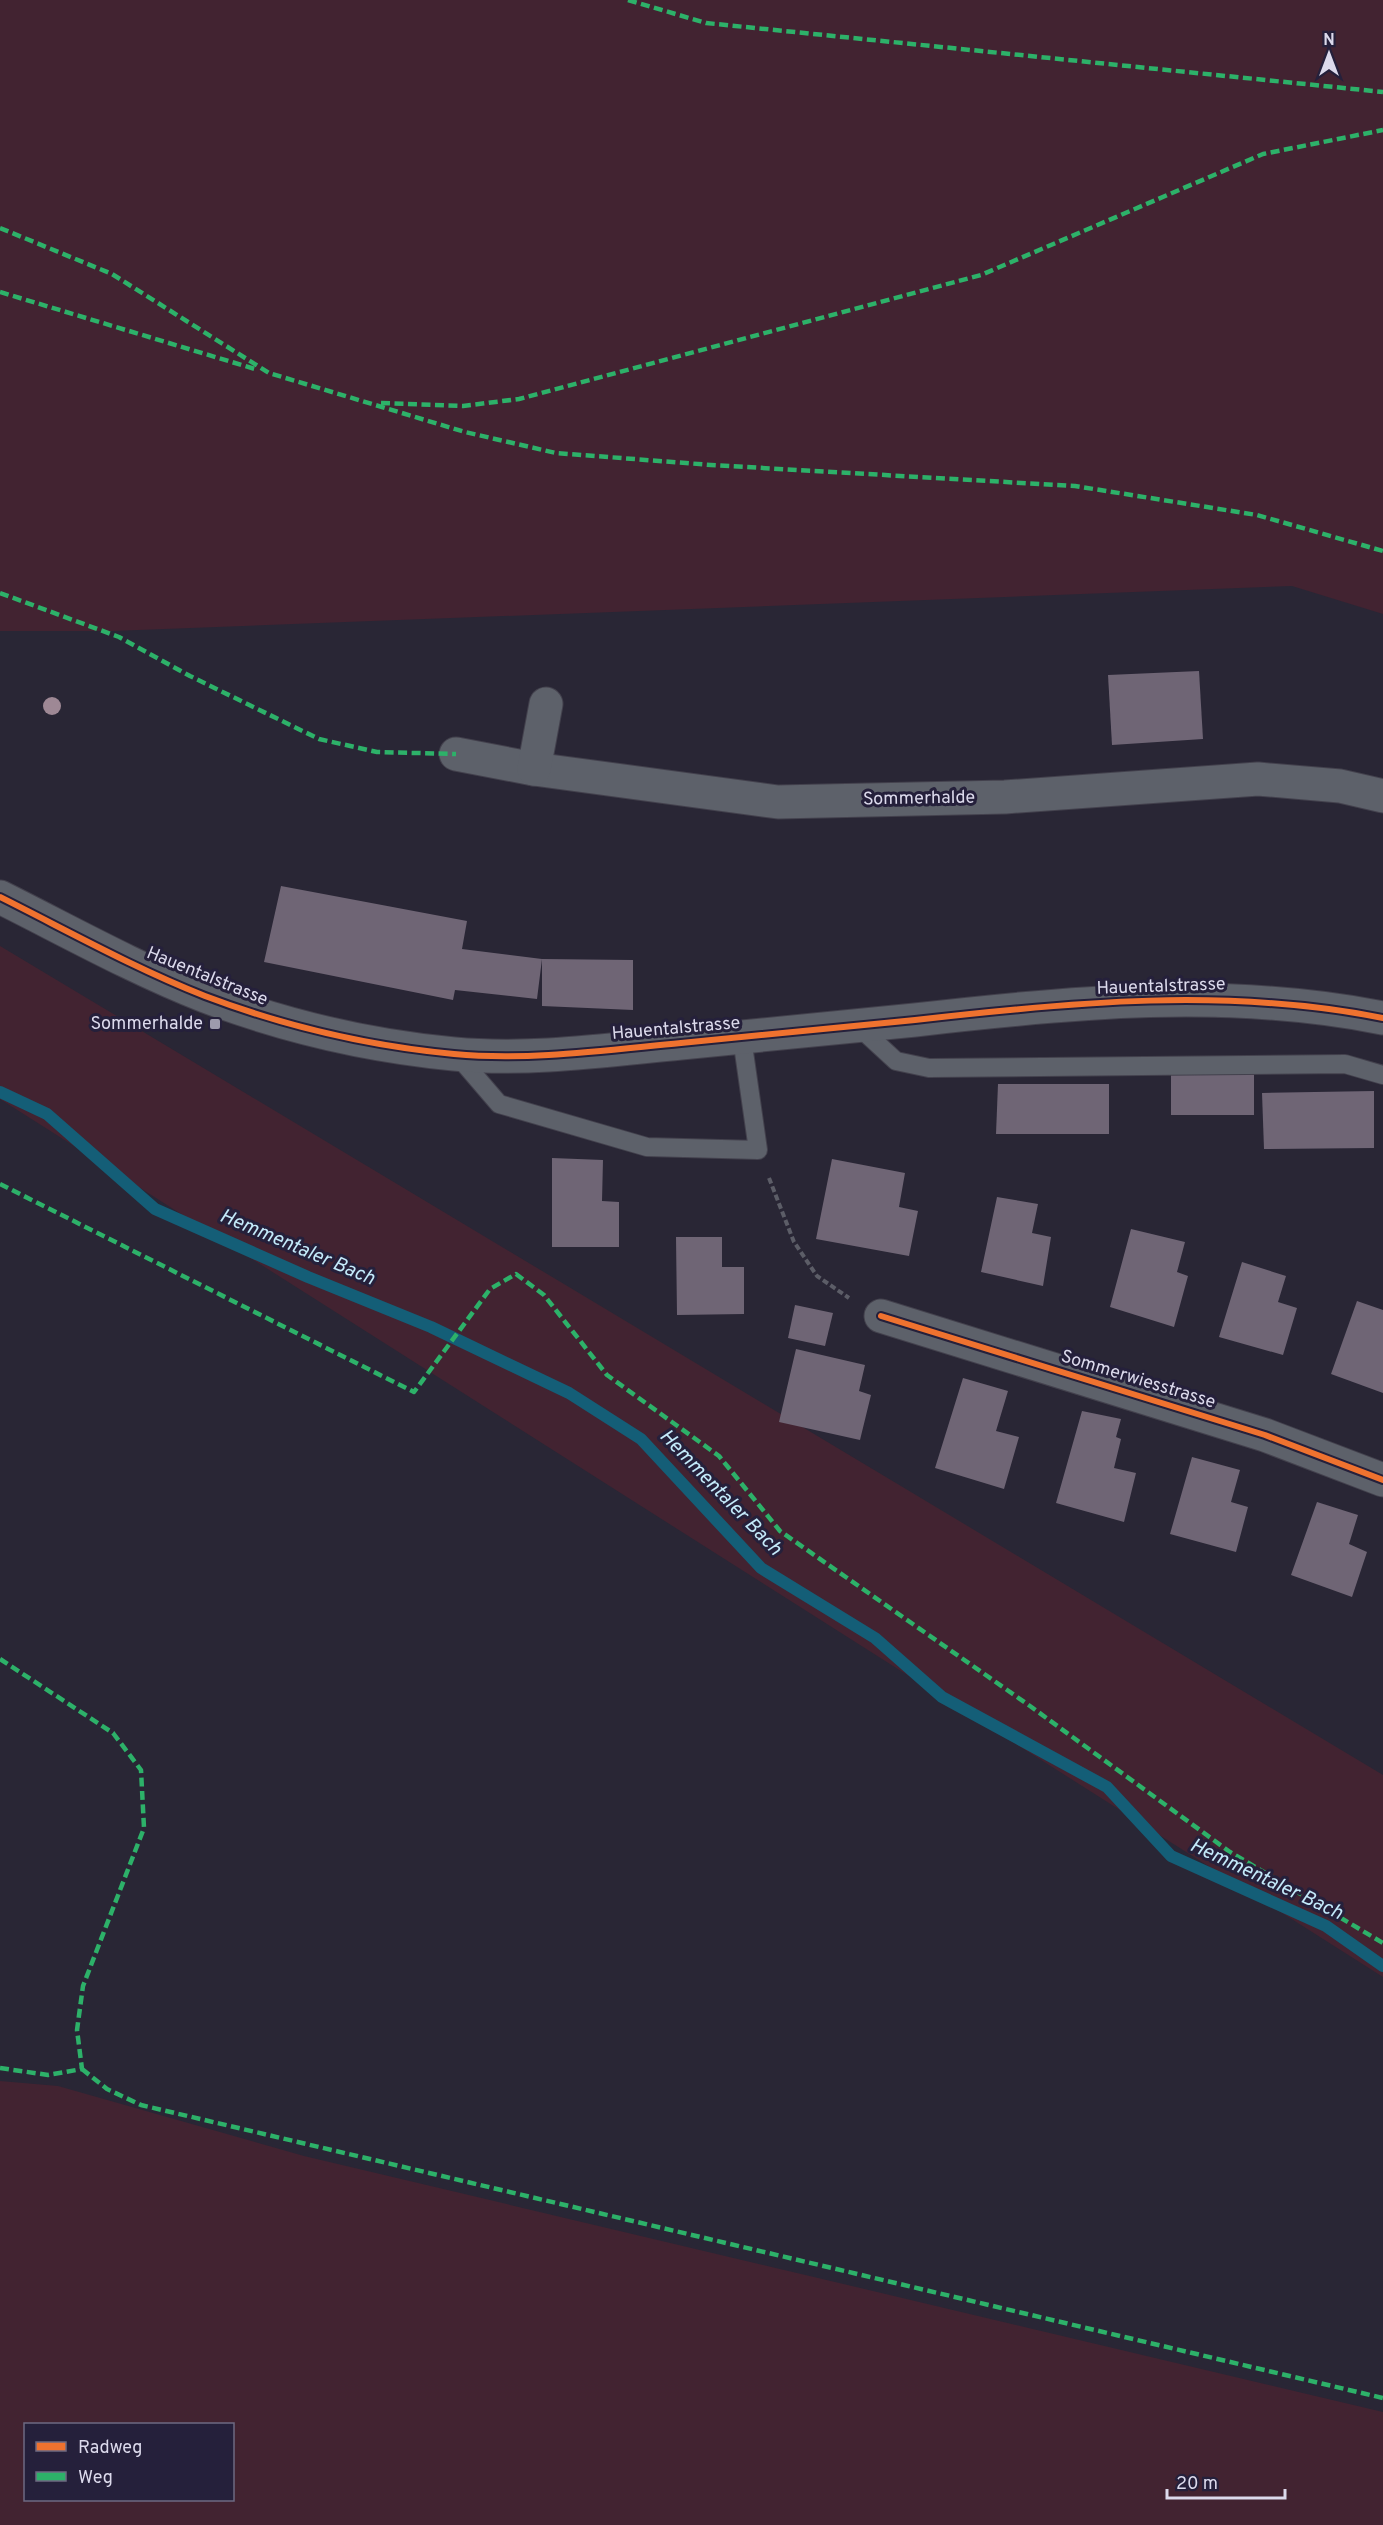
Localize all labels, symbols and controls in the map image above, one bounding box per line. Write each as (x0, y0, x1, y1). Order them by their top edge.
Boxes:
north arrow (1299, 24, 1359, 84)
text: N (1323, 31, 1335, 51)
street label: Sommerhalde (863, 787, 975, 811)
street label: Hauentalstrasse (143, 942, 271, 1012)
street label: Hauentalstrasse (1096, 973, 1226, 1001)
street label: Hauentalstrasse (611, 1012, 741, 1046)
place label: Sommerhalde (91, 1013, 203, 1036)
marker: Sommerhalde (208, 1017, 222, 1031)
water label: Hemmentaler Bach (215, 1204, 379, 1292)
street label: Sommerwiesstrasse (1058, 1346, 1218, 1414)
water label: Hemmentaler Bach (653, 1424, 787, 1562)
water label: Hemmentaler Bach (1185, 1833, 1347, 1927)
legend (24, 2423, 234, 2501)
text: Radweg (78, 2437, 142, 2460)
scale bar (1167, 2462, 1286, 2500)
text: Weg (78, 2467, 113, 2490)
text: 20 m (1176, 2473, 1218, 2496)

